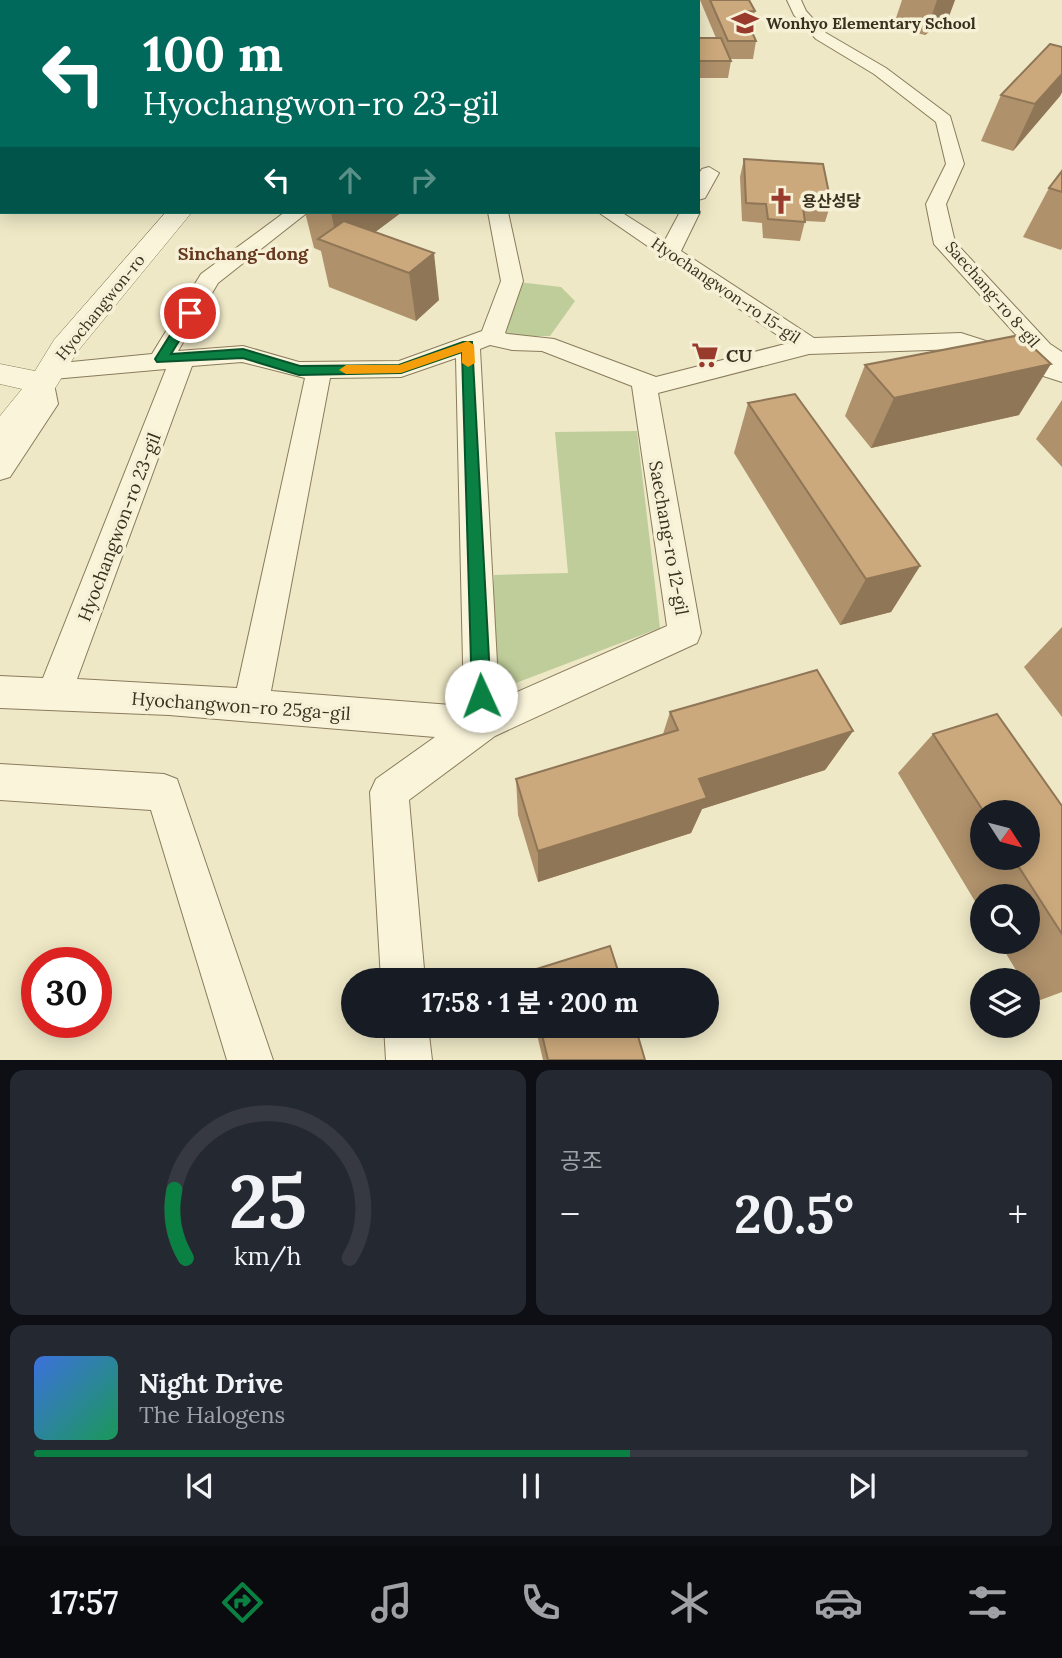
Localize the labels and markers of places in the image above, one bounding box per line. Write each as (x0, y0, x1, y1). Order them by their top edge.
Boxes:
school or university icon: Wonhyo Elementary School (730, 8, 760, 38)
place label: Wonhyo Elementary School (766, 13, 976, 33)
church icon: 용산성당 (766, 186, 796, 216)
place label: 용산성당 (802, 191, 861, 211)
pin (160, 283, 220, 343)
supermarket icon: CU (690, 340, 720, 370)
place label: CU (726, 344, 752, 367)

